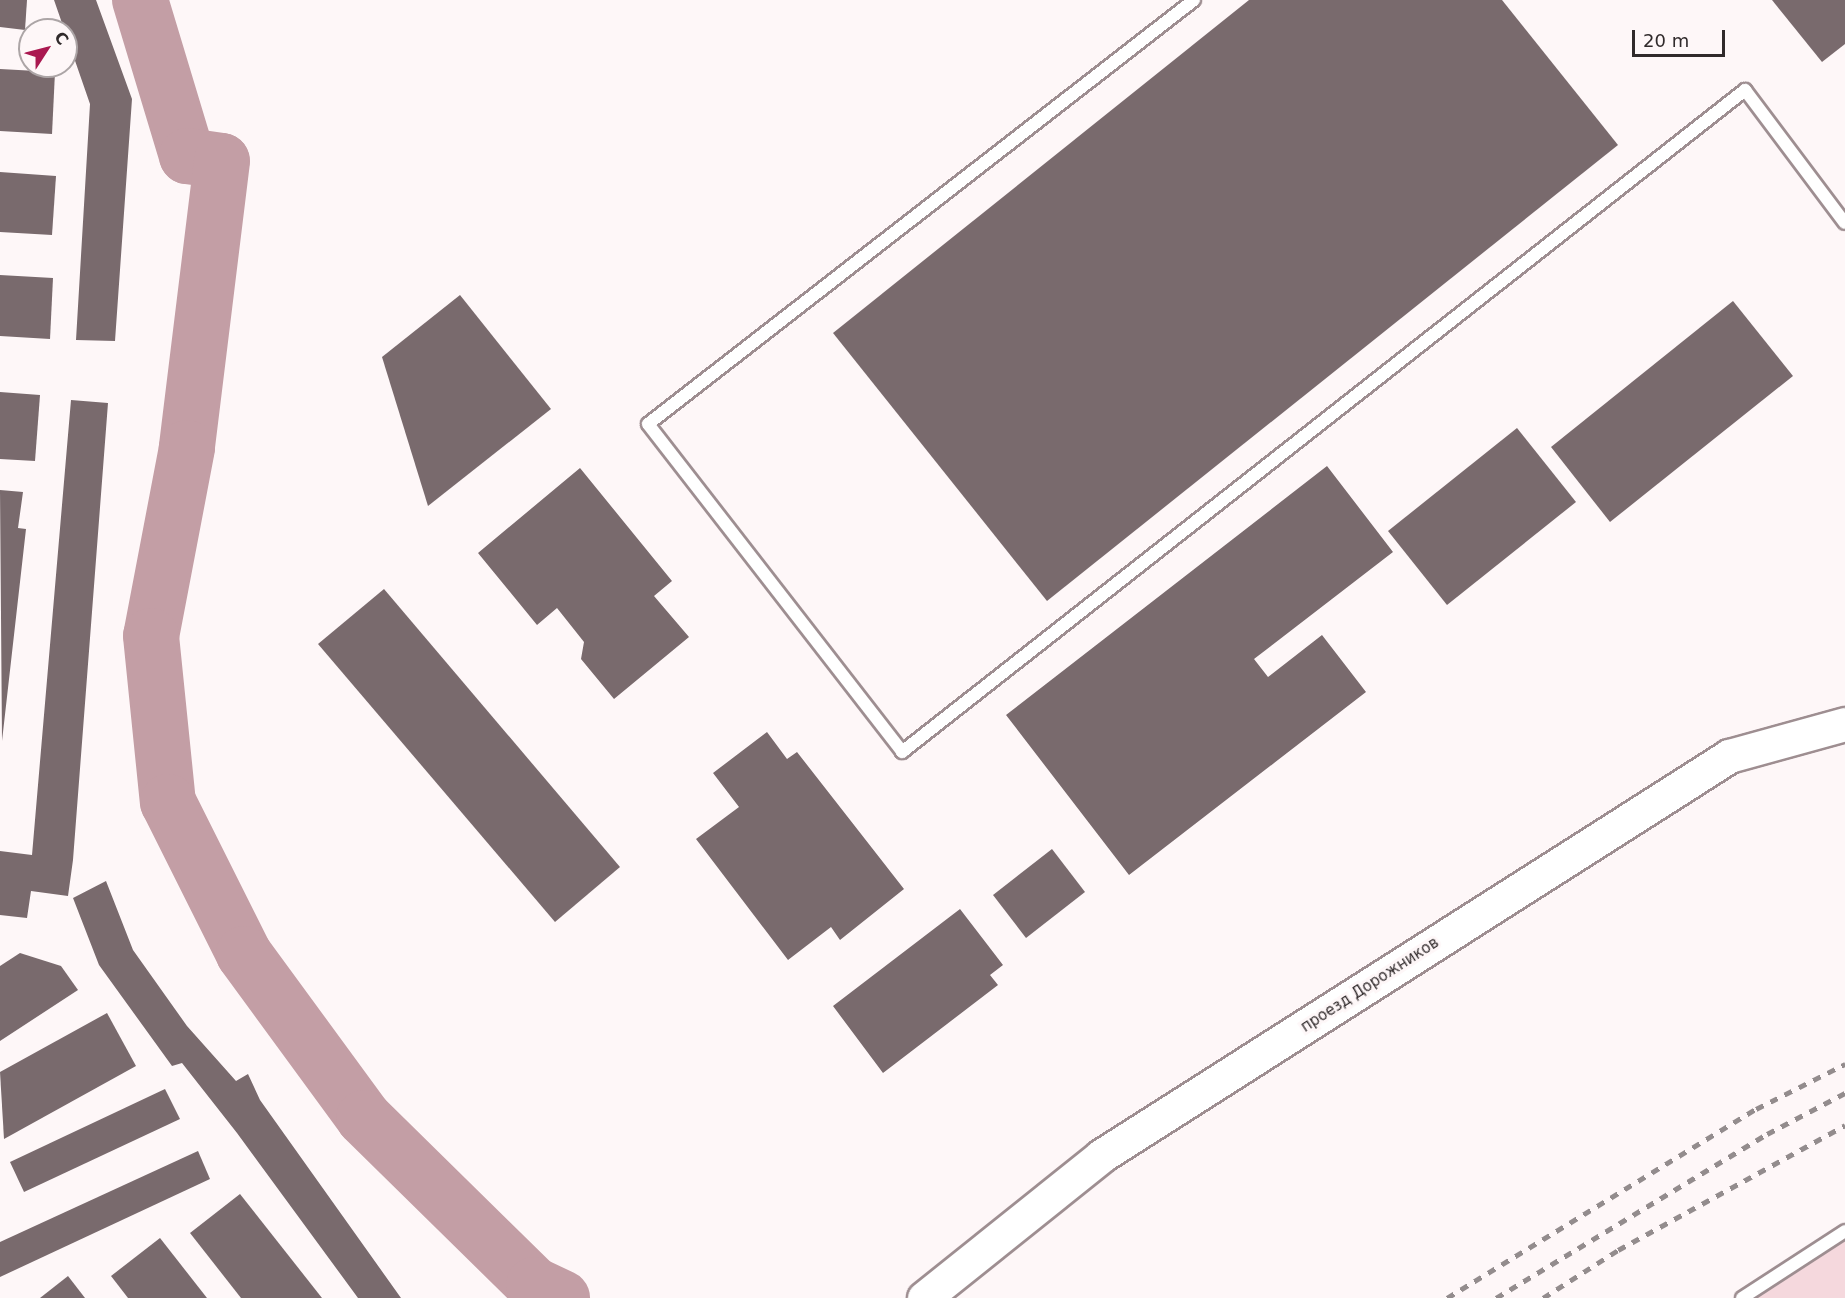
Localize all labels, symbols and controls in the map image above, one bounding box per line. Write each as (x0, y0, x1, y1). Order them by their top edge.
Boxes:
north arrow (18, 18, 78, 78)
scale bar (1635, 18, 1728, 56)
text: С (50, 28, 72, 49)
text: 20 m (1643, 30, 1689, 51)
street label: проезд Дорожников (1298, 934, 1442, 1036)

